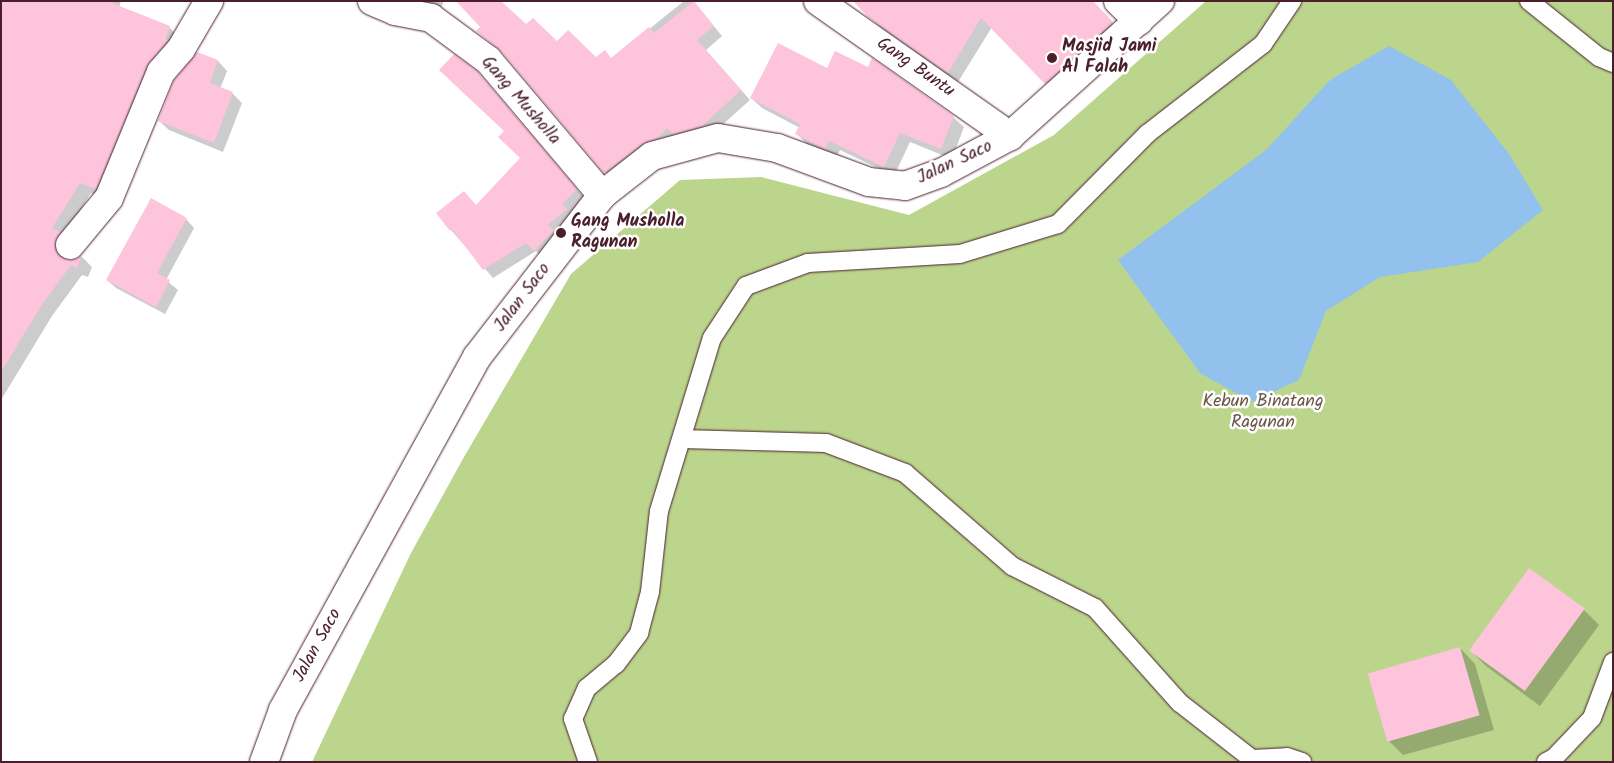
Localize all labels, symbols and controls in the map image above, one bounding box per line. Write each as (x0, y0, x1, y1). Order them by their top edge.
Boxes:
street label: Gang Buntu (872, 33, 958, 103)
place label: Masjid Jami Al Falah (1062, 37, 1157, 80)
street label: Gang Musholla (476, 52, 564, 150)
marker: Masjid Jami Al Falah (1046, 52, 1058, 64)
street label: Jalan Saco (914, 136, 996, 190)
place label: Gang Musholla Ragunan (571, 212, 684, 254)
marker: Gang Musholla Ragunan (555, 227, 567, 239)
street label: Jalan Saco (490, 259, 556, 337)
park label: Kebun Binatang Ragunan (1203, 392, 1323, 434)
street label: Jalan Saco (289, 605, 347, 687)

